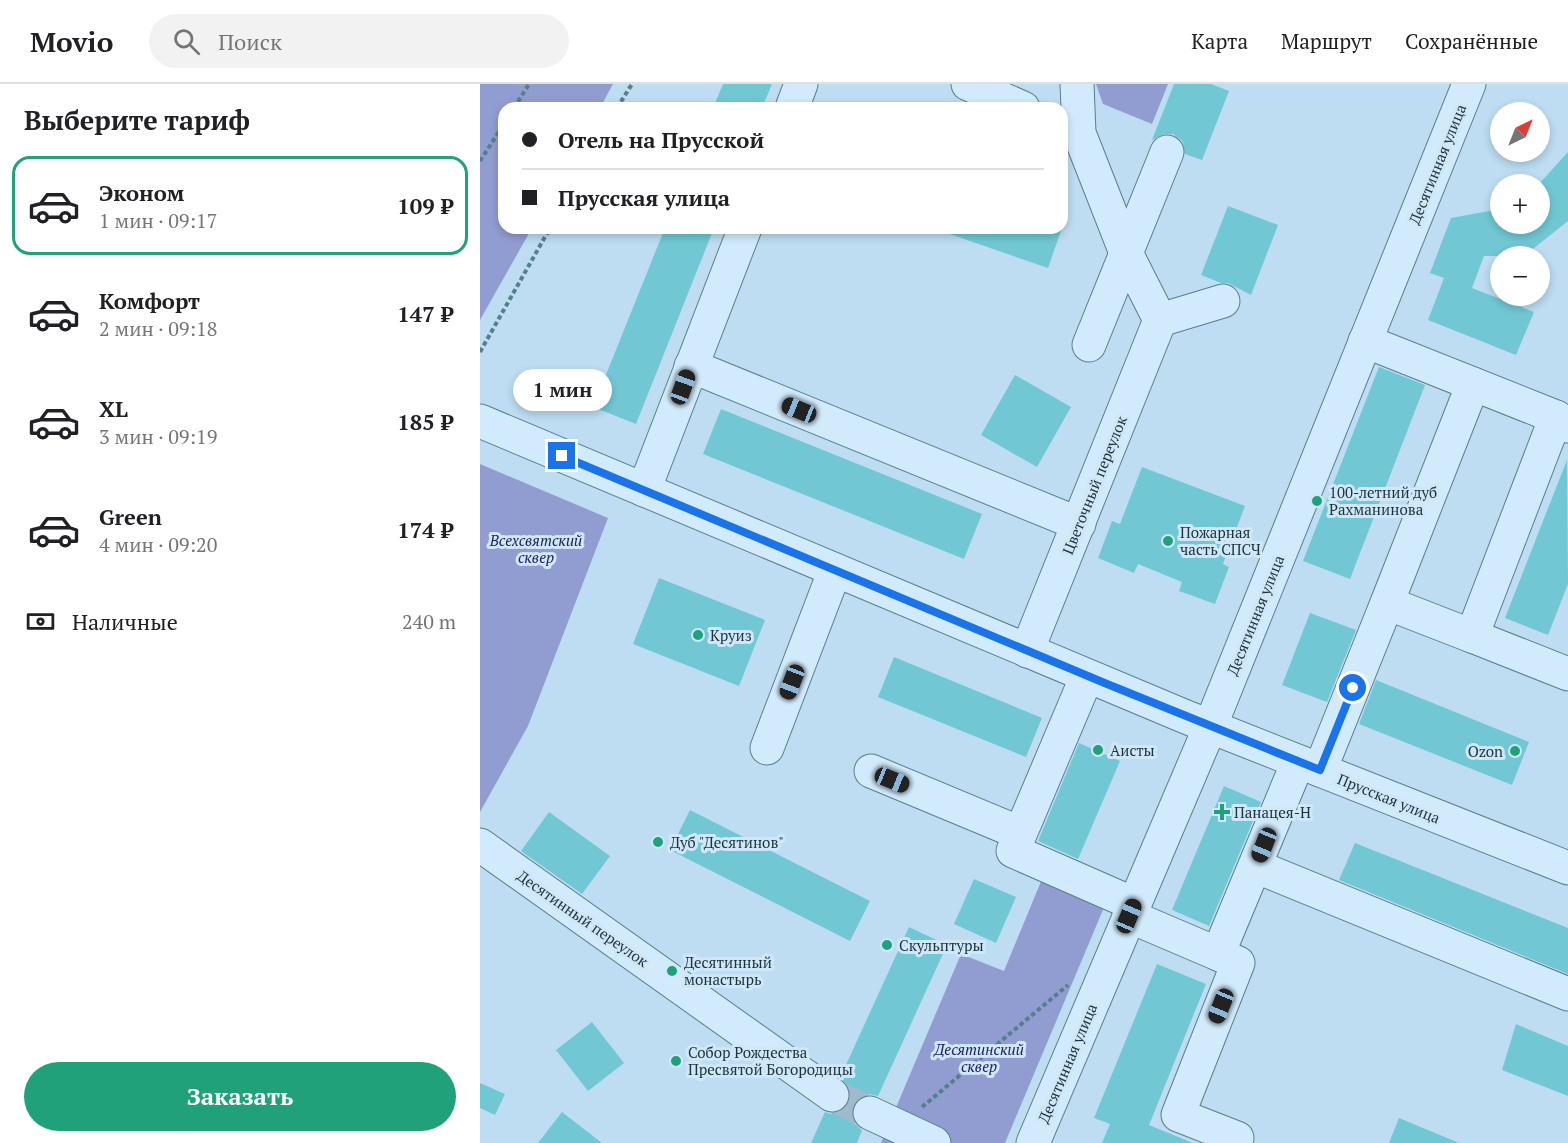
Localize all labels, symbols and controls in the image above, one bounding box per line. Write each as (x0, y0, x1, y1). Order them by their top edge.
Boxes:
search box (149, 14, 569, 68)
text: Movio (30, 23, 113, 60)
icon: search (170, 25, 203, 58)
text: Поиск (218, 27, 282, 56)
text: Карта (1191, 27, 1248, 55)
text: Маршрут (1281, 27, 1372, 55)
text: Сохранённые (1405, 27, 1538, 55)
street label: Десятинная улица (1404, 101, 1470, 227)
text: Выберите тариф (24, 102, 250, 138)
north arrow (1490, 102, 1550, 162)
map controls (1490, 102, 1550, 306)
text: Отель на Прусской (558, 125, 764, 154)
button: + (1490, 174, 1550, 234)
text: Эконом (99, 178, 184, 207)
icon: car (27, 179, 81, 233)
text: Прусская улица (558, 183, 730, 212)
text: 109 ₽ (397, 191, 453, 220)
text: 1 мин · 09:17 (99, 207, 217, 234)
button: − (1490, 246, 1550, 306)
text: Комфорт (99, 286, 200, 315)
icon: car (27, 287, 81, 341)
text: 147 ₽ (397, 299, 453, 328)
text: 2 мин · 09:18 (99, 315, 217, 342)
car (668, 367, 698, 407)
callout: 1 мин (512, 369, 612, 411)
text: 1 мин (533, 376, 592, 403)
text: XL (99, 394, 128, 423)
icon: car (27, 395, 81, 449)
car (779, 395, 819, 425)
text: 185 ₽ (397, 407, 453, 436)
street label: Цветочный переулок (1057, 412, 1131, 557)
text: 3 мин · 09:19 (99, 423, 217, 450)
route end (548, 442, 575, 469)
place label: 100-летний дуб Рахманинова (1329, 482, 1437, 519)
marker: 100-летний дуб Рахманинова (1310, 494, 1324, 508)
text: Green (99, 502, 162, 531)
icon: car (27, 503, 81, 557)
text: 174 ₽ (397, 515, 453, 544)
place label: Пожарная часть СПСЧ (1180, 522, 1261, 559)
park label: Всехсвятский сквер (489, 530, 582, 567)
text: 4 мин · 09:20 (99, 531, 217, 558)
marker: Пожарная часть СПСЧ (1161, 534, 1175, 548)
street label: Десятинная улица (1222, 552, 1288, 678)
icon: cash (24, 605, 57, 638)
text: Наличные (72, 607, 178, 636)
text: 240 m (402, 608, 456, 635)
place label: Круиз (710, 625, 752, 645)
marker: Круиз (691, 628, 705, 642)
car (777, 662, 807, 702)
route start (1339, 674, 1366, 701)
place label: Аисты (1110, 740, 1155, 760)
place label: Ozon (1468, 741, 1503, 761)
marker: Аисты (1091, 743, 1105, 757)
marker: Ozon (1508, 744, 1522, 758)
car (872, 765, 912, 795)
street label: Прусская улица (1335, 768, 1444, 828)
place label: Панацея-Н (1234, 802, 1311, 822)
marker: Панацея-Н (1215, 805, 1229, 819)
car (1249, 825, 1279, 865)
place label: Дуб "Десятинов" (670, 832, 784, 852)
marker: Дуб "Десятинов" (651, 835, 665, 849)
street label: Десятинный переулок (513, 865, 653, 971)
car (1114, 896, 1144, 936)
place label: Скульптуры (899, 935, 984, 955)
marker: Скульптуры (880, 938, 894, 952)
place label: Десятинный монастырь (684, 952, 772, 989)
marker: Десятинный монастырь (665, 964, 679, 978)
car (1206, 986, 1236, 1026)
street label: Десятинная улица (1033, 1000, 1101, 1126)
park label: Десятинский сквер (933, 1039, 1024, 1076)
place label: Собор Рождества Пресвятой Богородицы (688, 1042, 853, 1079)
marker: Собор Рождества Пресвятой Богородицы (669, 1054, 683, 1068)
button: Заказать (24, 1062, 456, 1131)

